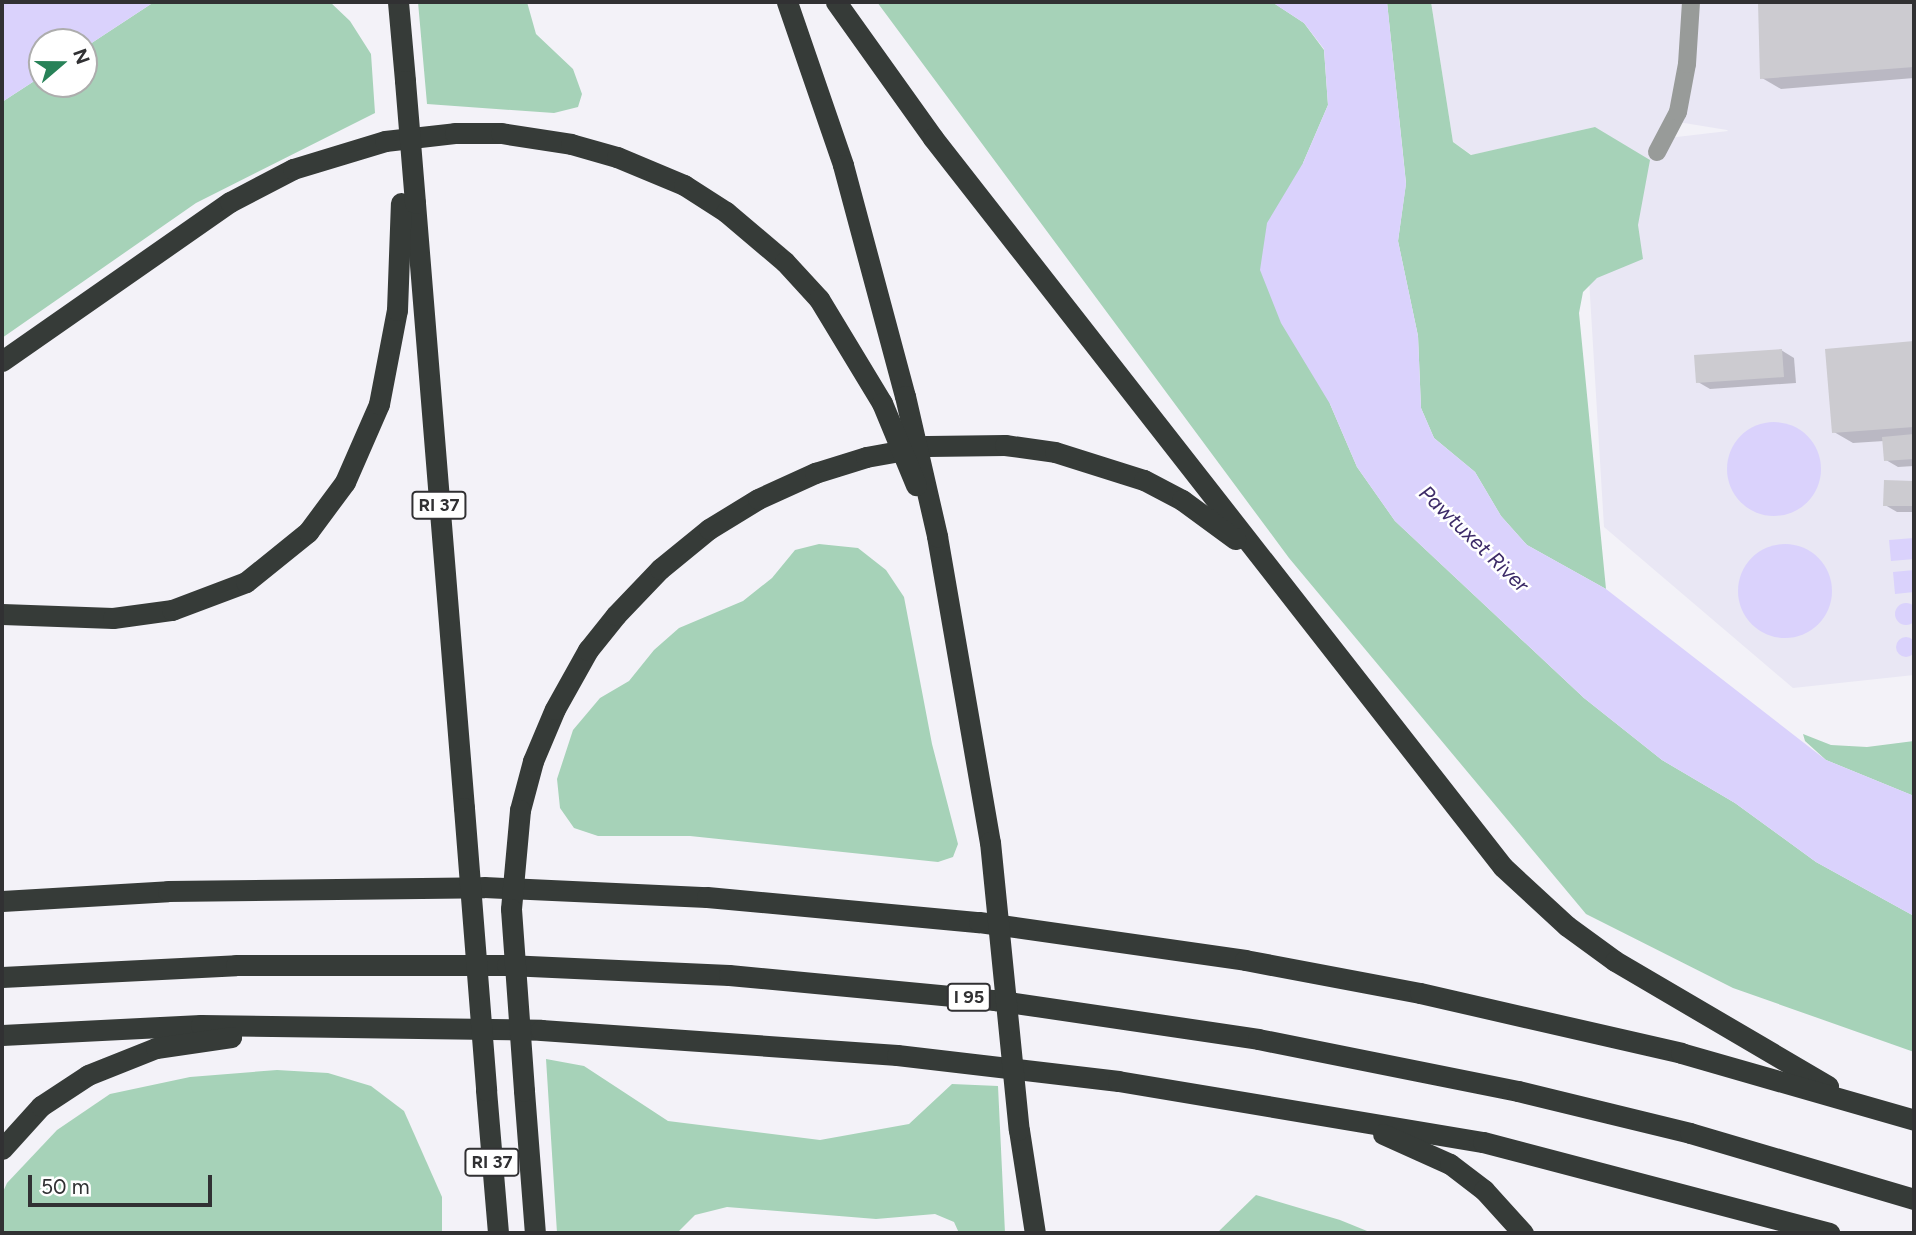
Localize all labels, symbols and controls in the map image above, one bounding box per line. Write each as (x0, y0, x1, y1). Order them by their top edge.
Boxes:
north arrow (28, 28, 98, 98)
text: N (68, 45, 95, 67)
water label: Pawtuxet River (1414, 480, 1534, 598)
road number: RI 37 (411, 490, 467, 520)
road number: I 95 (946, 982, 992, 1012)
road number: RI 37 (464, 1148, 520, 1176)
scale bar (32, 1162, 215, 1206)
text: 50 m (41, 1174, 90, 1199)

